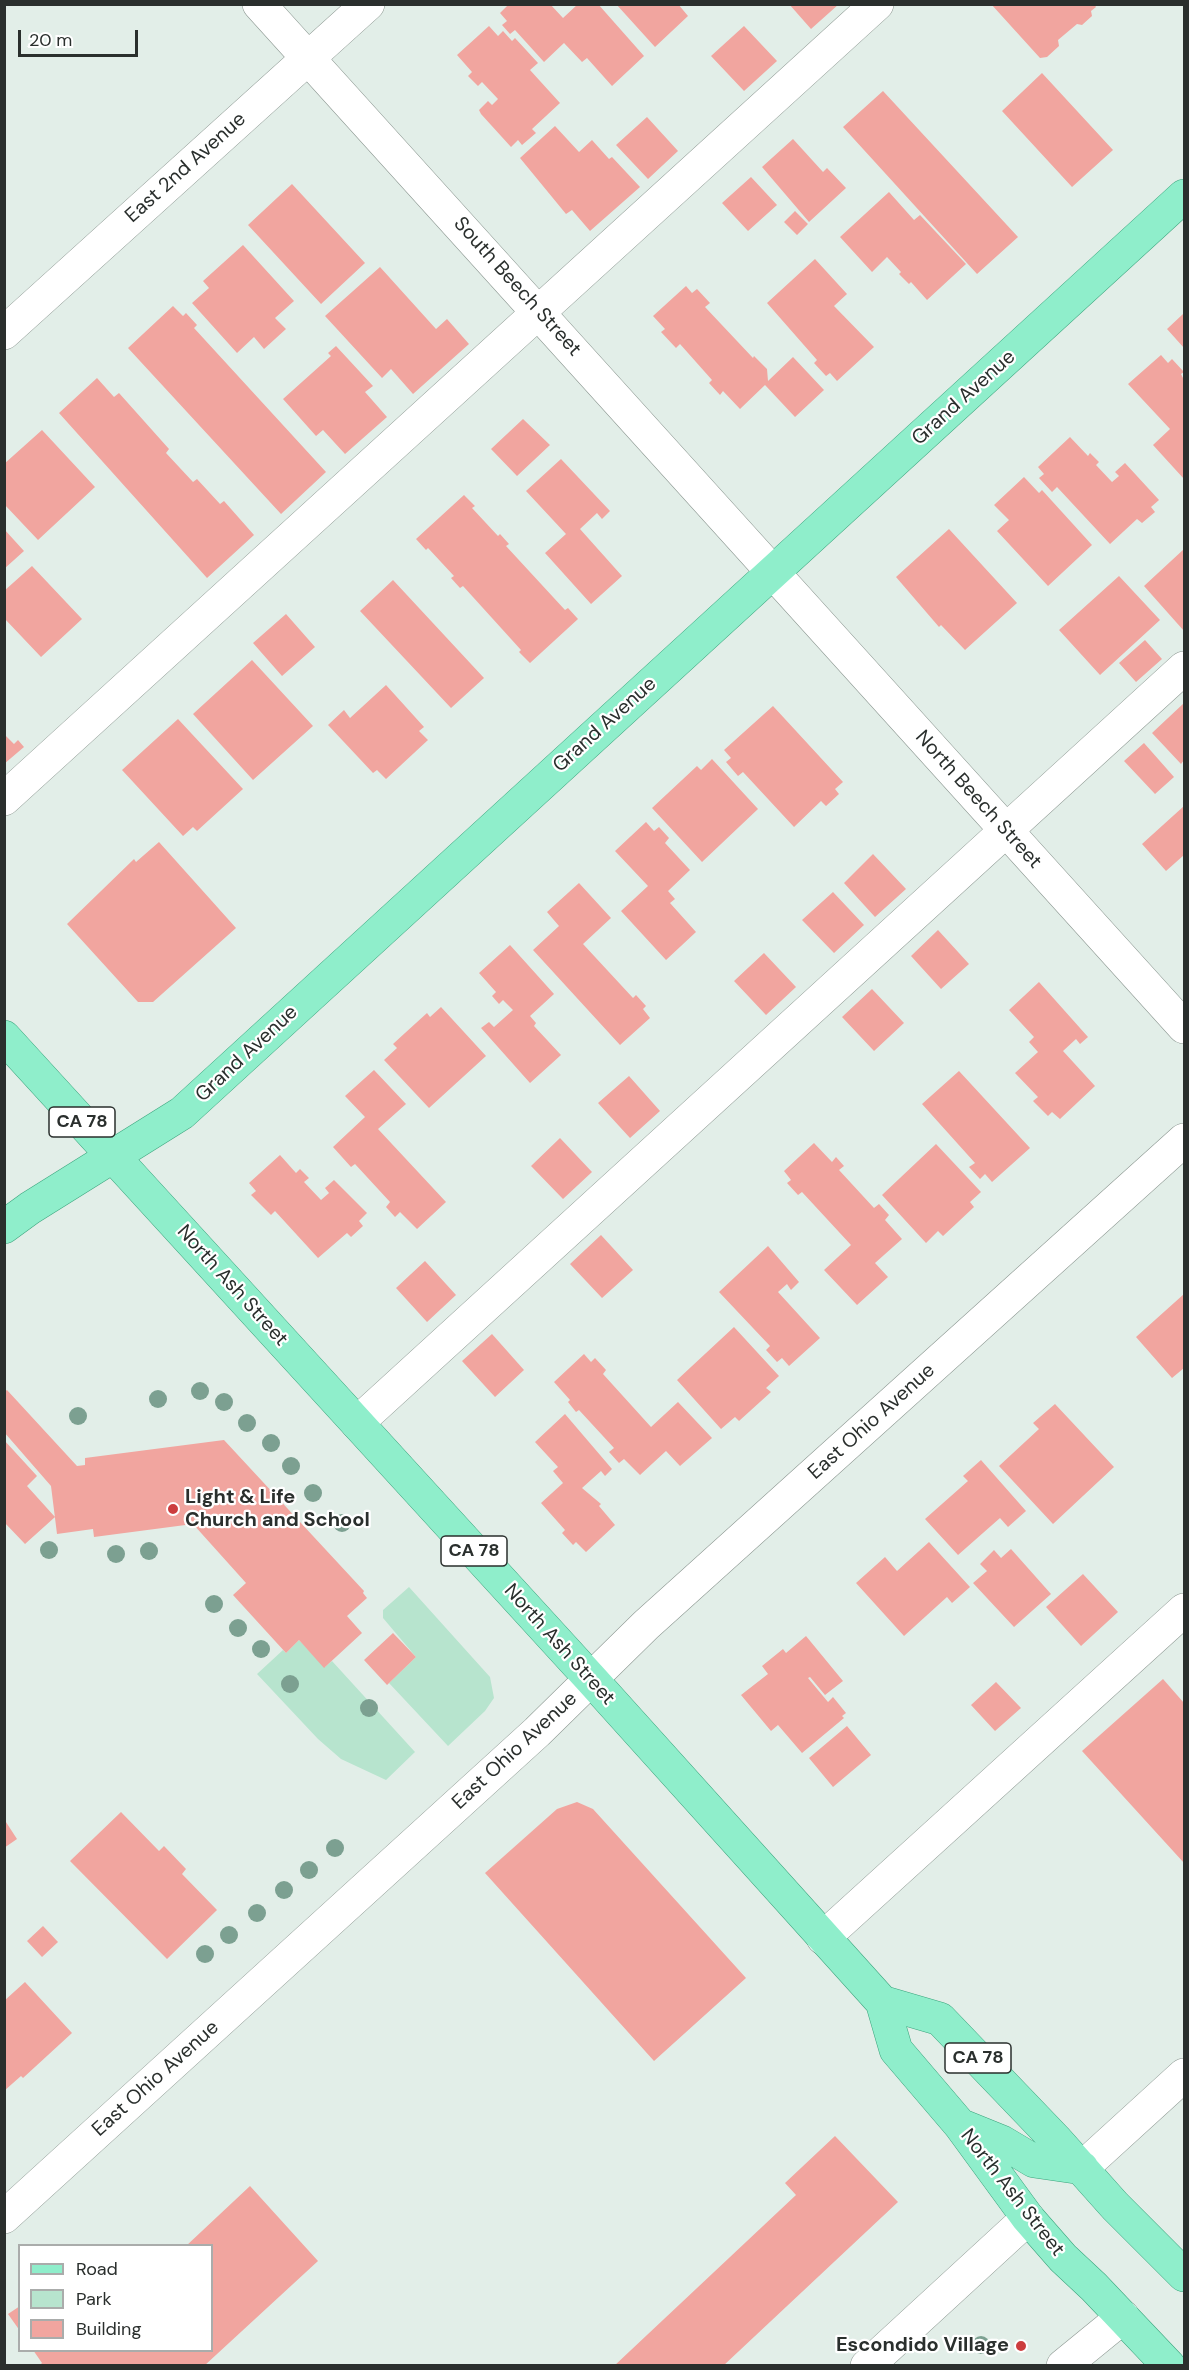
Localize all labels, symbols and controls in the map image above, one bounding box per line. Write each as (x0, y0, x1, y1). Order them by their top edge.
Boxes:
scale bar (21, 18, 141, 56)
text: 20 m (29, 28, 72, 52)
street label: East 2nd Avenue (121, 108, 251, 228)
street label: South Beech Street (448, 212, 586, 362)
street label: Grand Avenue (907, 345, 1021, 451)
street label: Grand Avenue (548, 672, 662, 778)
street label: North Beech Street (910, 726, 1046, 874)
street label: Grand Avenue (191, 1001, 303, 1107)
road number: CA 78 (49, 1107, 115, 1137)
street label: North Ash Street (171, 1221, 293, 1351)
street label: East Ohio Avenue (804, 1359, 940, 1485)
place label: Light & Life Church and School (185, 1486, 370, 1533)
marker: Light & Life Church and School (166, 1502, 180, 1516)
road number: CA 78 (441, 1536, 507, 1566)
street label: North Ash Street (498, 1580, 620, 1710)
street label: East Ohio Avenue (448, 1687, 582, 1815)
street label: East Ohio Avenue (88, 2016, 224, 2142)
road number: CA 78 (945, 2043, 1011, 2073)
street label: North Ash Street (955, 2125, 1069, 2261)
legend (18, 2244, 213, 2352)
text: Road (76, 2257, 118, 2281)
text: Park (76, 2287, 112, 2311)
text: Building (76, 2317, 141, 2341)
place label: Escondido Village (836, 2334, 1009, 2358)
marker: Escondido Village (1014, 2339, 1028, 2353)

